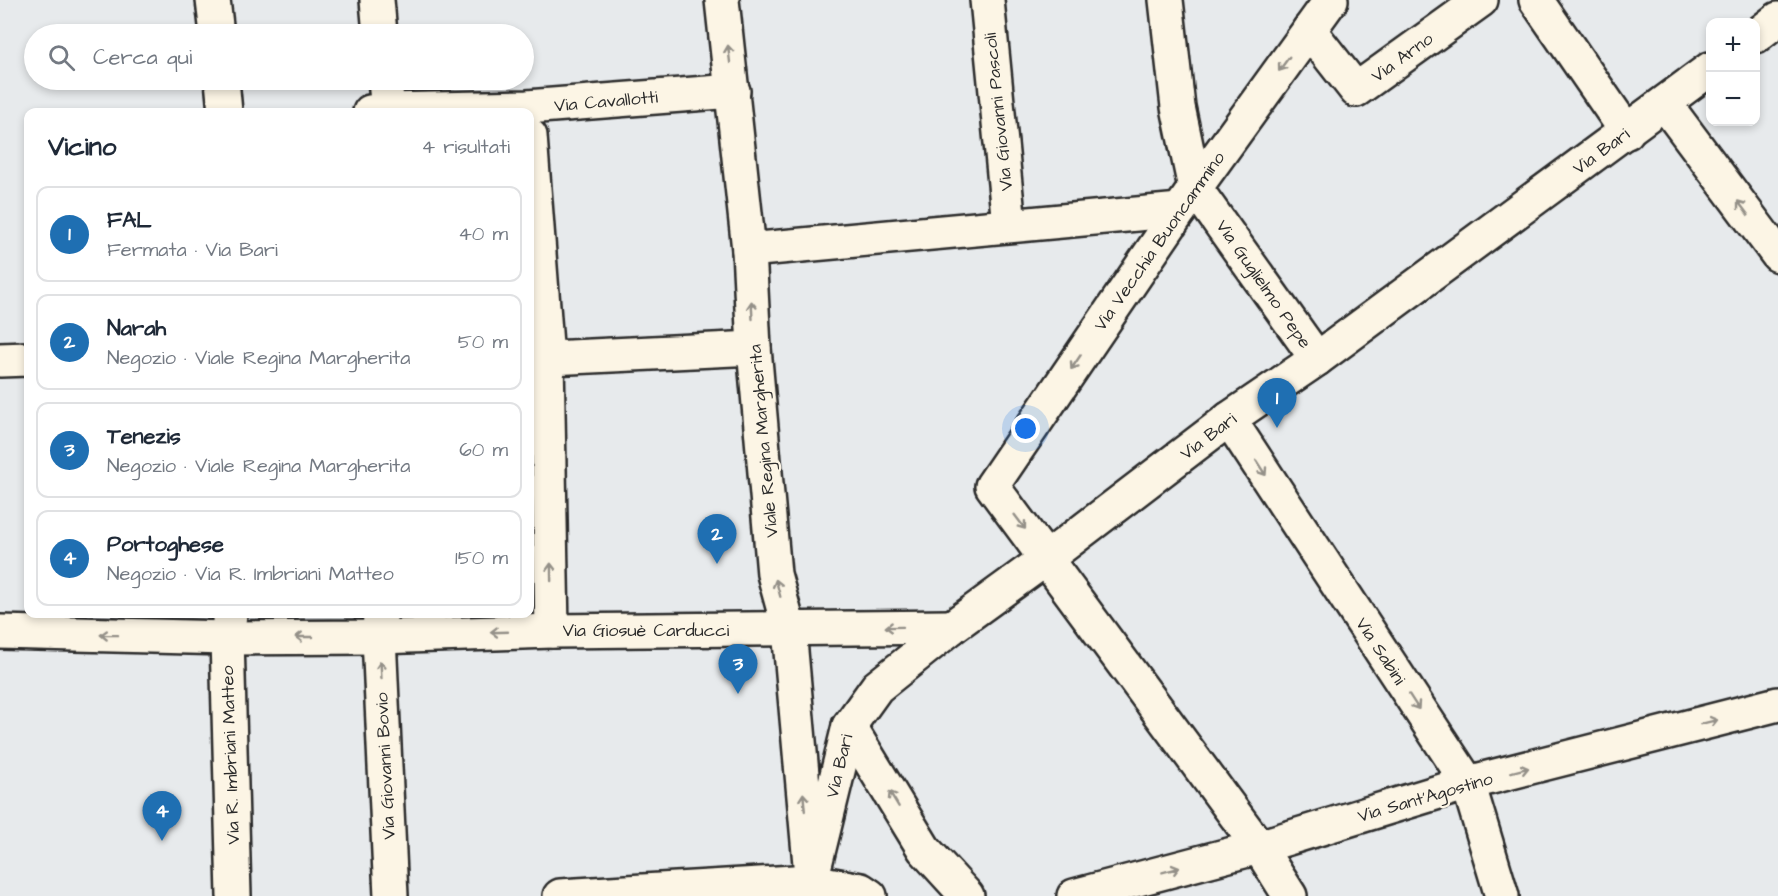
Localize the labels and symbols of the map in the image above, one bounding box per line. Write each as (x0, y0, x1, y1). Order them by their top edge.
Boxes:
street label: Via Arno (1366, 26, 1438, 88)
street label: Via Giovanni Pascoli (978, 31, 1019, 192)
one-way arrow (723, 44, 734, 64)
one-way arrow (1278, 56, 1291, 72)
street label: Via Cavallotti (553, 84, 659, 118)
street label: Via Bari (1568, 122, 1635, 181)
street label: Via Vecchia Buoncammino (1088, 147, 1231, 336)
one-way arrow (1737, 200, 1750, 216)
street label: Via Guglielmo Pepe (1209, 215, 1317, 354)
one-way arrow (747, 301, 758, 321)
street label: Viale Regina Margherita (743, 343, 785, 539)
one-way arrow (1070, 353, 1082, 370)
pin: 1 (1258, 378, 1296, 428)
street label: Via Bari (1175, 407, 1242, 466)
your location (1011, 414, 1040, 443)
one-way arrow (1255, 460, 1267, 476)
one-way arrow (1014, 513, 1027, 529)
pin: 2 (698, 514, 736, 564)
one-way arrow (545, 563, 557, 583)
one-way arrow (772, 579, 783, 598)
street label: Via Sabini (1349, 613, 1412, 690)
street label: Via Giosuè Carducci (563, 618, 730, 643)
one-way arrow (884, 621, 904, 633)
one-way arrow (490, 627, 510, 638)
one-way arrow (100, 629, 120, 640)
one-way arrow (295, 631, 315, 643)
pin: 3 (718, 644, 758, 694)
one-way arrow (375, 660, 386, 680)
street label: Via R. Imbriani Matteo (215, 665, 246, 845)
street label: Via Giovanni Bovio (369, 692, 402, 840)
one-way arrow (1408, 693, 1421, 710)
one-way arrow (1699, 715, 1718, 727)
street label: Via Bari (819, 731, 860, 801)
one-way arrow (1510, 763, 1529, 775)
street label: Via Sant'Agostino (1355, 766, 1496, 830)
one-way arrow (887, 791, 899, 808)
pin: 4 (142, 792, 182, 841)
one-way arrow (798, 792, 809, 812)
one-way arrow (1161, 864, 1180, 876)

